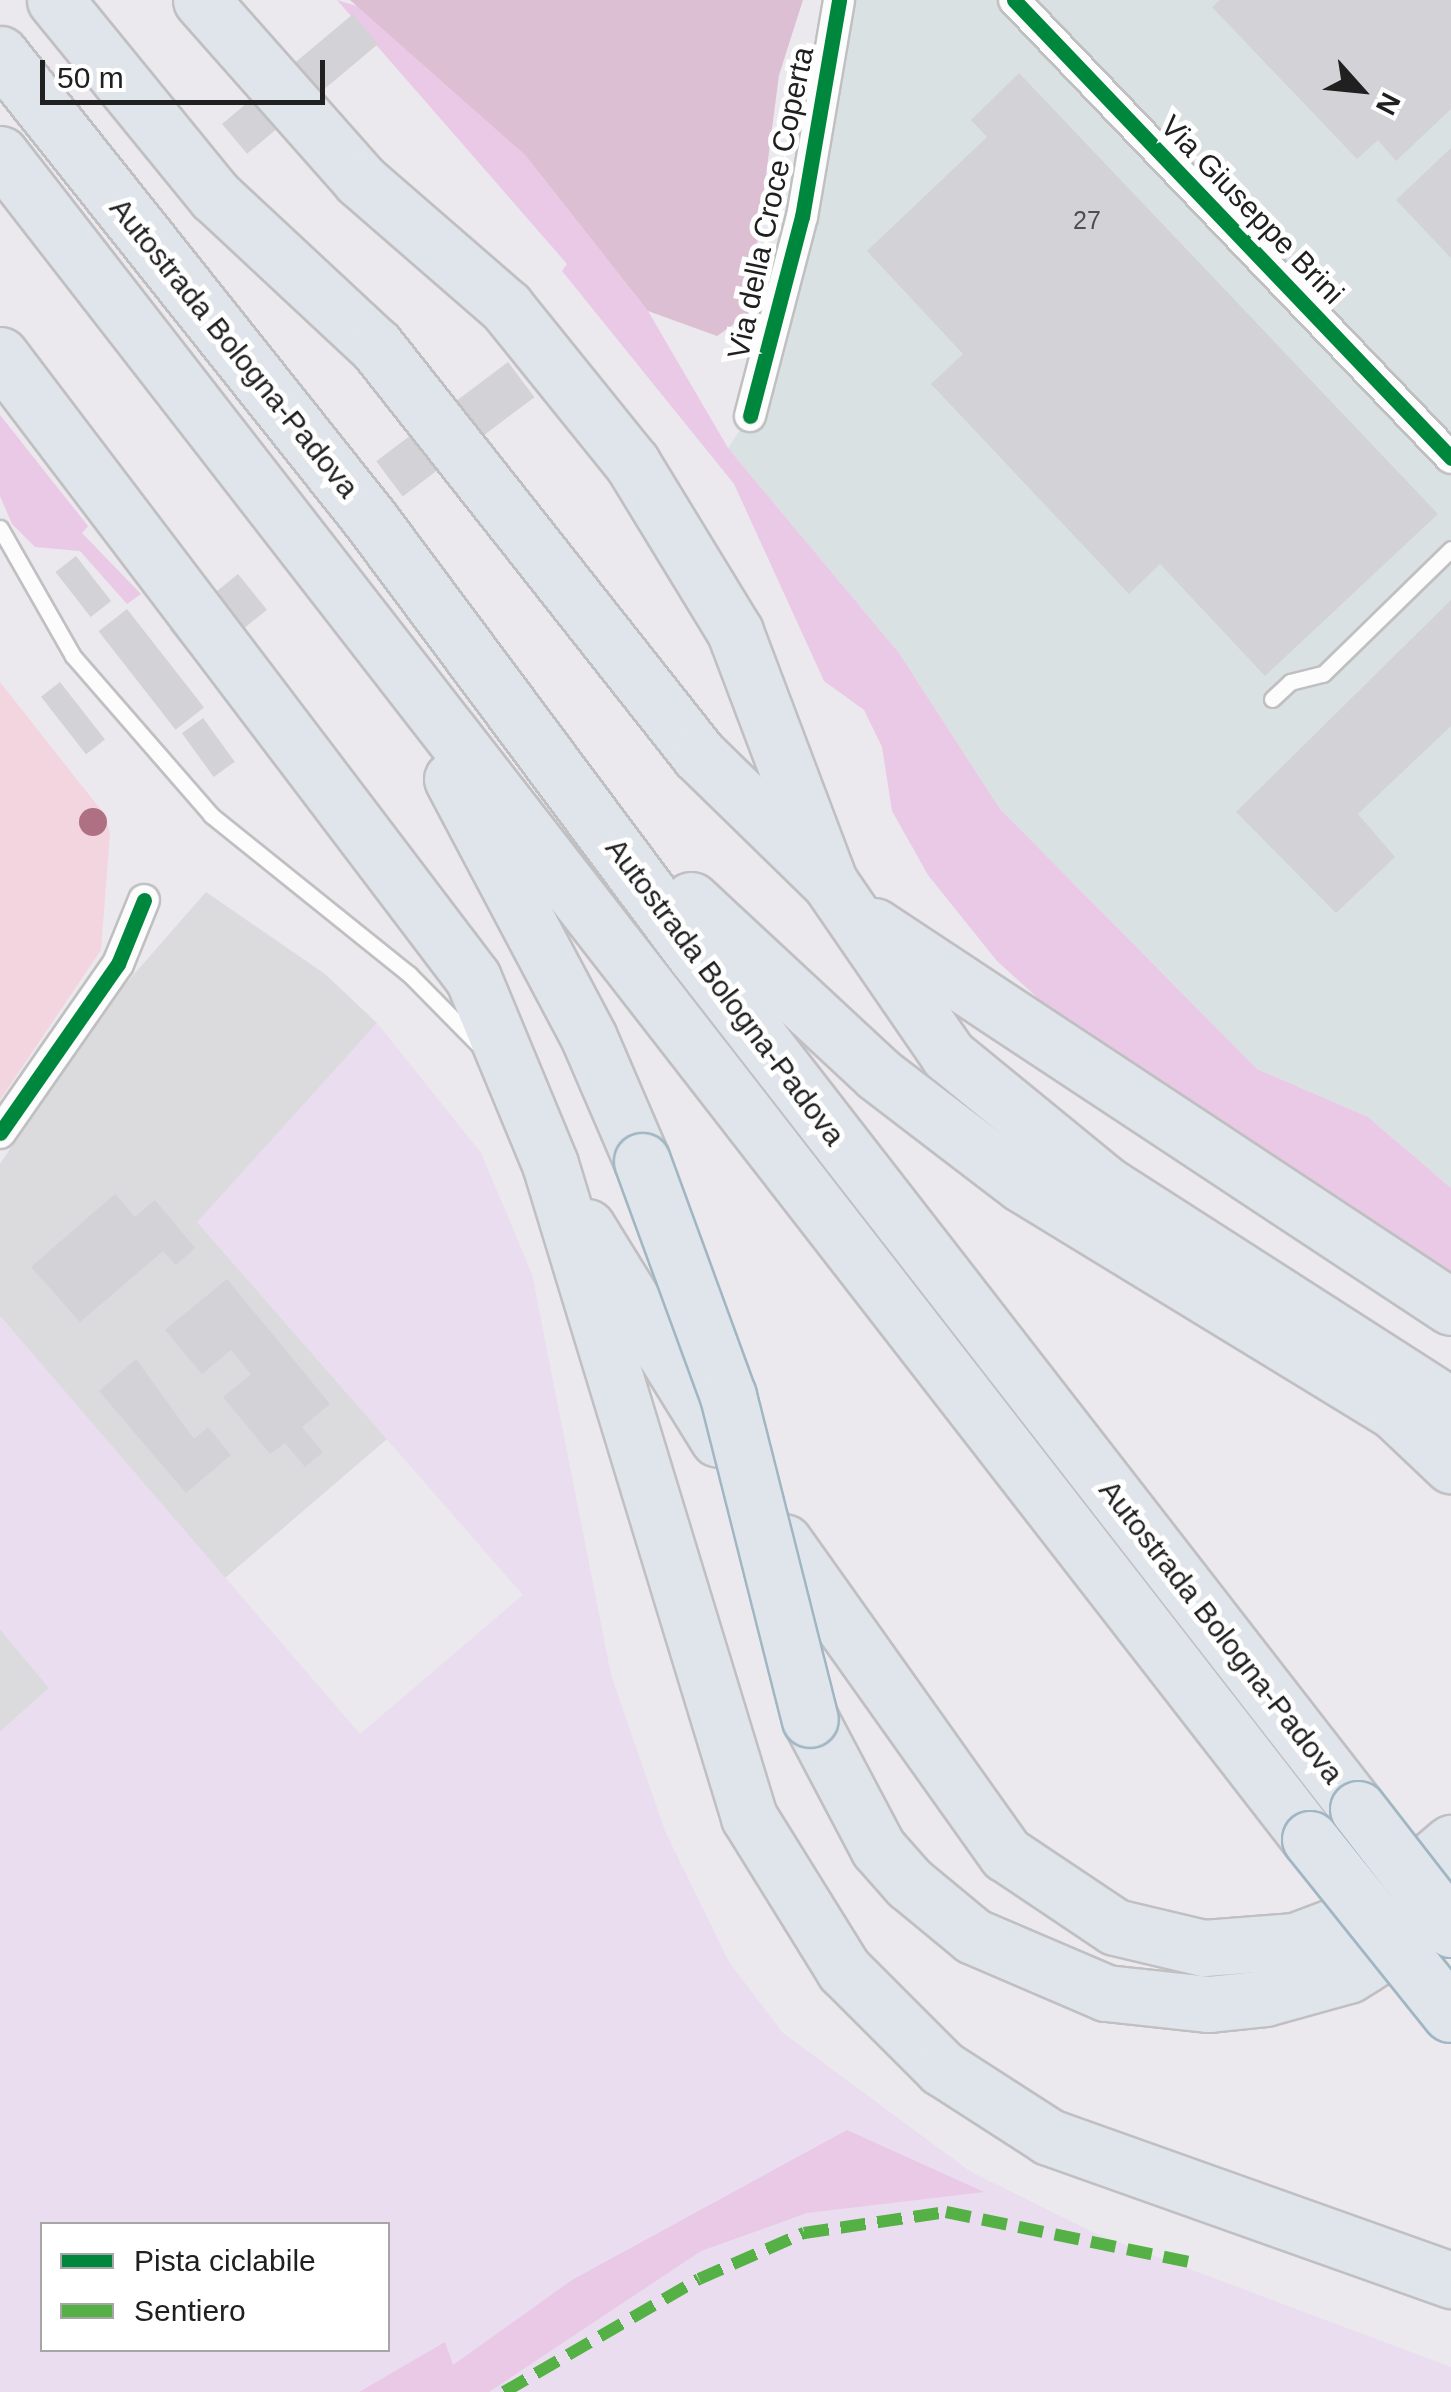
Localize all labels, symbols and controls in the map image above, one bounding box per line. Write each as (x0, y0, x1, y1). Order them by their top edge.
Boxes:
scale bar (45, 40, 330, 102)
north arrow (1311, 40, 1411, 140)
street label: Via della Croce Coperta (720, 44, 822, 362)
text: 50 m (57, 61, 124, 94)
text: N (1370, 88, 1407, 120)
street label: Via Giuseppe Brini (1153, 108, 1351, 312)
street label: Autostrada Bologna-Padova (102, 191, 366, 505)
house number: 27 (1073, 205, 1101, 235)
street label: Autostrada Bologna-Padova (598, 831, 852, 1153)
street label: Autostrada Bologna-Padova (1091, 1473, 1351, 1791)
legend (40, 2222, 390, 2352)
text: Pista ciclabile (134, 2244, 316, 2277)
text: Sentiero (134, 2294, 246, 2327)

